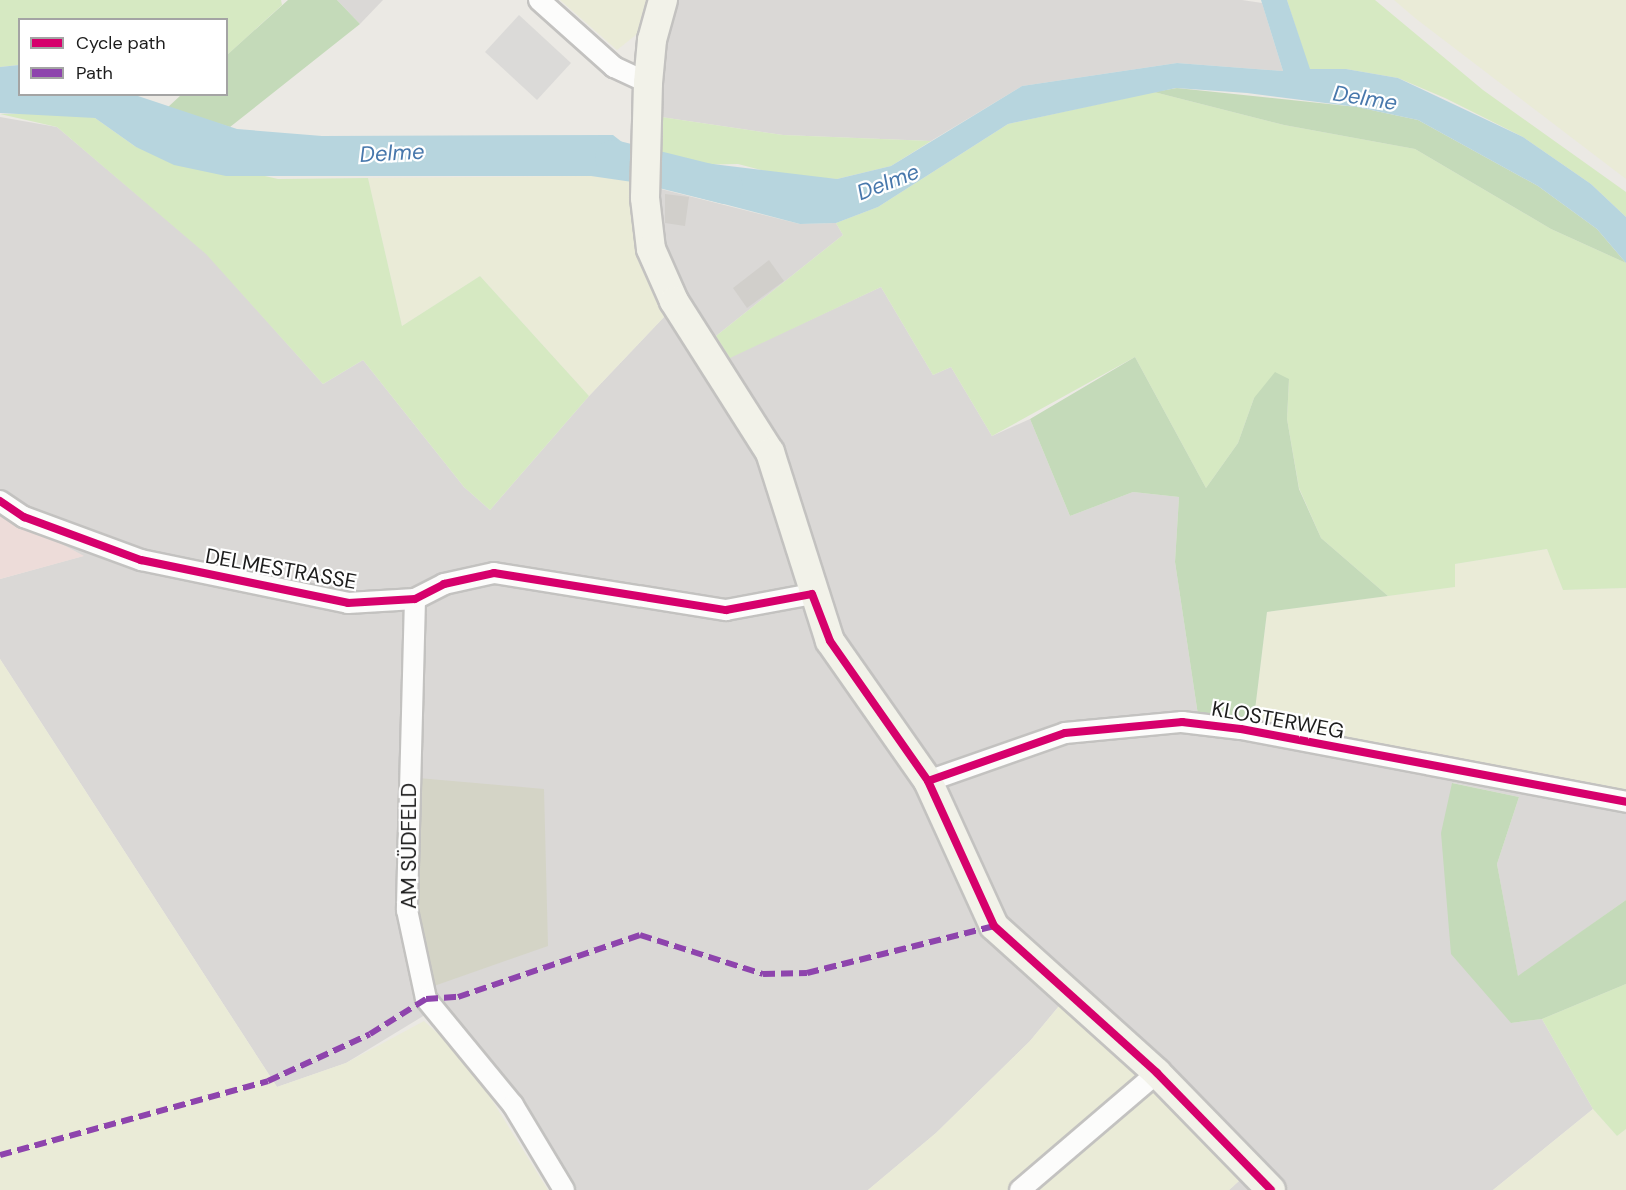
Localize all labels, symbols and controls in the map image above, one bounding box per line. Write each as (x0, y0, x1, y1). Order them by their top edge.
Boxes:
legend (18, 18, 228, 96)
text: Cycle path (76, 31, 166, 55)
text: Path (76, 61, 113, 85)
water label: Delme (1331, 80, 1399, 116)
water label: Delme (359, 138, 425, 168)
water label: Delme (853, 158, 923, 206)
street label: DELMESTRASSE (203, 543, 359, 595)
street label: KLOSTERWEG (1210, 696, 1346, 744)
street label: AM SÜDFELD (396, 783, 422, 909)

